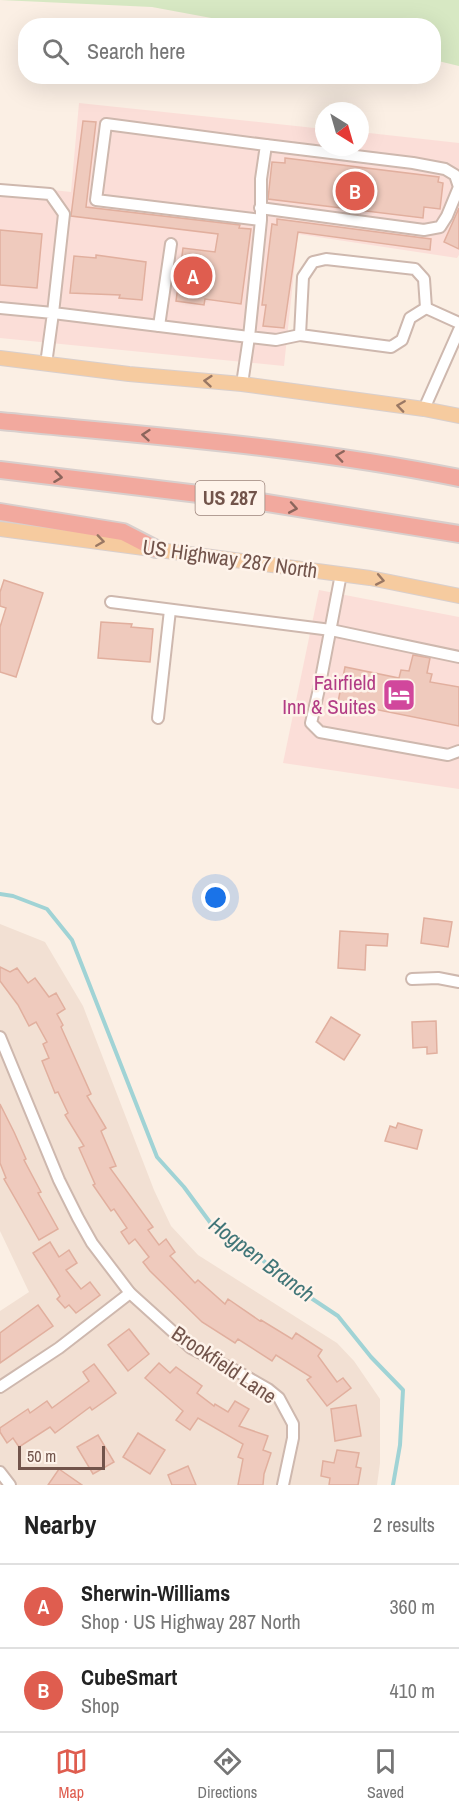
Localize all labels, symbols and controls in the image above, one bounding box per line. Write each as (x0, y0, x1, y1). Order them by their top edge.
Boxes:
search box (18, 18, 441, 84)
icon: search (39, 35, 72, 68)
text: Search here (87, 36, 185, 66)
north arrow (315, 102, 369, 156)
pin: B (336, 168, 374, 213)
pin: A (174, 254, 212, 298)
one-way arrow (204, 375, 213, 388)
one-way arrow (397, 400, 406, 413)
one-way arrow (141, 429, 150, 442)
one-way arrow (335, 451, 344, 463)
one-way arrow (53, 470, 63, 482)
road number: US 287 (196, 481, 264, 515)
one-way arrow (288, 501, 298, 514)
street label: US Highway 287 North (141, 532, 319, 585)
one-way arrow (95, 535, 104, 547)
one-way arrow (375, 573, 385, 586)
place label: Fairfield Inn & Suites (282, 668, 376, 721)
hotel icon: Fairfield Inn & Suites (381, 677, 417, 713)
your location (201, 883, 230, 912)
water label: Hogpen Branch (203, 1209, 321, 1309)
street label: Brookfield Lane (166, 1319, 282, 1410)
scale bar (18, 1443, 105, 1470)
text: 50 m (27, 1445, 56, 1467)
text: Nearby (24, 1507, 96, 1542)
text: 2 results (373, 1511, 435, 1538)
text: Sherwin-Williams (81, 1578, 230, 1608)
text: A (38, 1593, 49, 1620)
text: 360 m (389, 1593, 435, 1620)
text: Shop · US Highway 287 North (81, 1608, 301, 1635)
text: CubeSmart (81, 1662, 177, 1692)
text: B (38, 1677, 49, 1704)
text: 410 m (389, 1677, 435, 1704)
text: Shop (81, 1692, 119, 1719)
tab: Map (55, 1745, 88, 1803)
tab: Directions (197, 1745, 257, 1803)
tab: Saved (367, 1745, 404, 1803)

